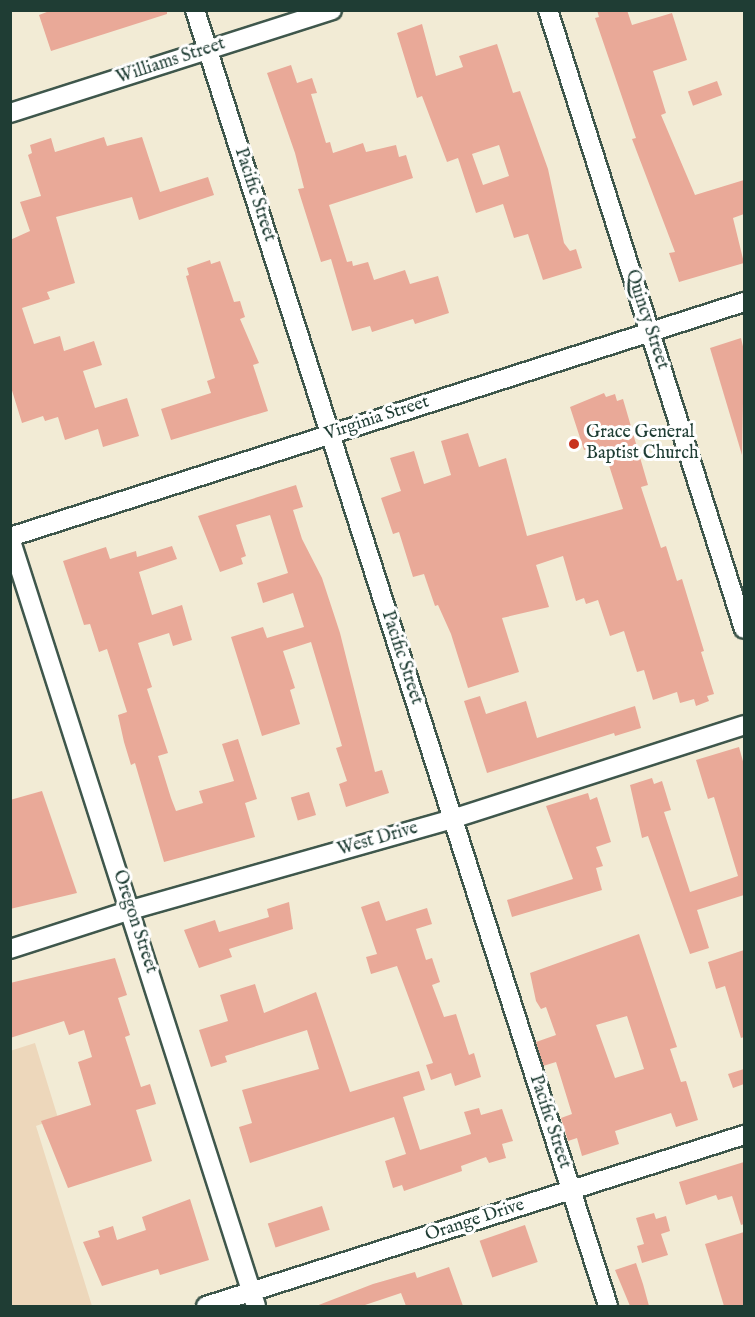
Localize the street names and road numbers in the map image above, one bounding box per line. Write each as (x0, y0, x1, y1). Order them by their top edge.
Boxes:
street label: Williams Street (114, 34, 228, 90)
street label: Pacific Street (229, 145, 279, 245)
street label: Quincy Street (620, 267, 672, 373)
street label: Virginia Street (322, 392, 432, 446)
street label: Pacific Street (376, 608, 426, 708)
street label: West Drive (335, 818, 421, 862)
street label: Oregon Street (107, 868, 161, 976)
street label: Pacific Street (524, 1072, 574, 1172)
street label: Orange Drive (423, 1195, 527, 1247)

